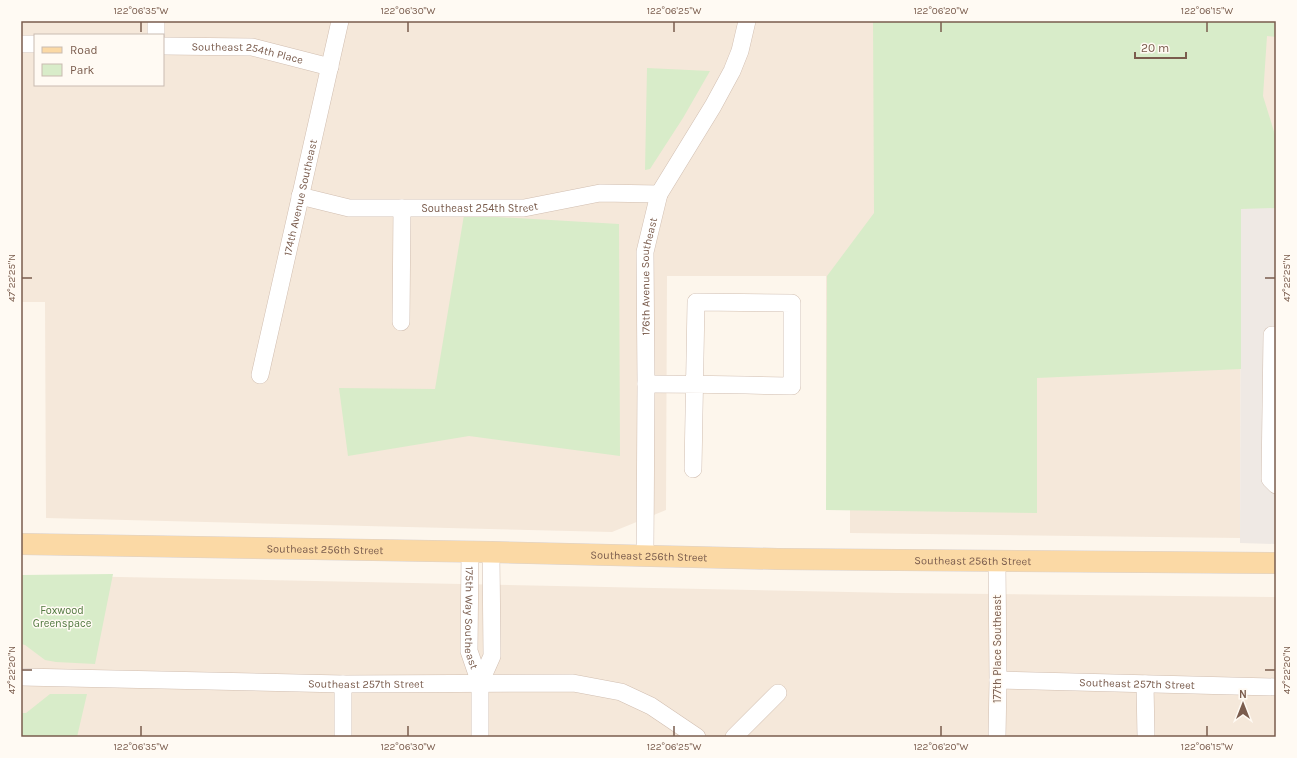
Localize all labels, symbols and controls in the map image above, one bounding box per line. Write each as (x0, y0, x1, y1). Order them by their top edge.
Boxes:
text: 122°06'35"W (114, 5, 168, 17)
text: 122°06'30"W (380, 5, 436, 17)
text: 122°06'25"W (647, 5, 701, 17)
text: 122°06'20"W (913, 5, 969, 17)
text: 122°06'15"W (1181, 5, 1233, 17)
legend (34, 34, 164, 86)
scale bar (1135, 34, 1186, 60)
street label: Southeast 254th Place (191, 40, 305, 67)
text: 20 m (1141, 41, 1169, 55)
text: Road (70, 43, 98, 57)
text: Park (70, 63, 95, 77)
street label: 174th Avenue Southeast (281, 138, 320, 257)
street label: Southeast 254th Street (421, 199, 539, 215)
street label: 176th Avenue Southeast (639, 216, 660, 336)
text: 47°22'25"N (6, 254, 18, 302)
text: 47°22'25"N (1281, 254, 1293, 302)
street label: Southeast 256th Street (266, 542, 384, 557)
street label: Southeast 256th Street (590, 548, 707, 564)
street label: Southeast 256th Street (914, 554, 1031, 568)
street label: 175th Way Southeast (462, 566, 481, 671)
street label: 177th Place Southeast (991, 595, 1004, 703)
park label: Foxwood Greenspace (33, 604, 92, 630)
text: 47°22'20"N (6, 646, 18, 694)
text: 47°22'20"N (1281, 646, 1293, 694)
street label: Southeast 257th Street (1079, 676, 1195, 692)
street label: Southeast 257th Street (308, 677, 424, 691)
north arrow (1223, 684, 1263, 724)
text: N (1239, 688, 1247, 701)
text: 122°06'35"W (114, 741, 168, 753)
text: 122°06'30"W (380, 741, 436, 753)
text: 122°06'25"W (647, 741, 701, 753)
text: 122°06'20"W (913, 741, 969, 753)
text: 122°06'15"W (1181, 741, 1233, 753)

